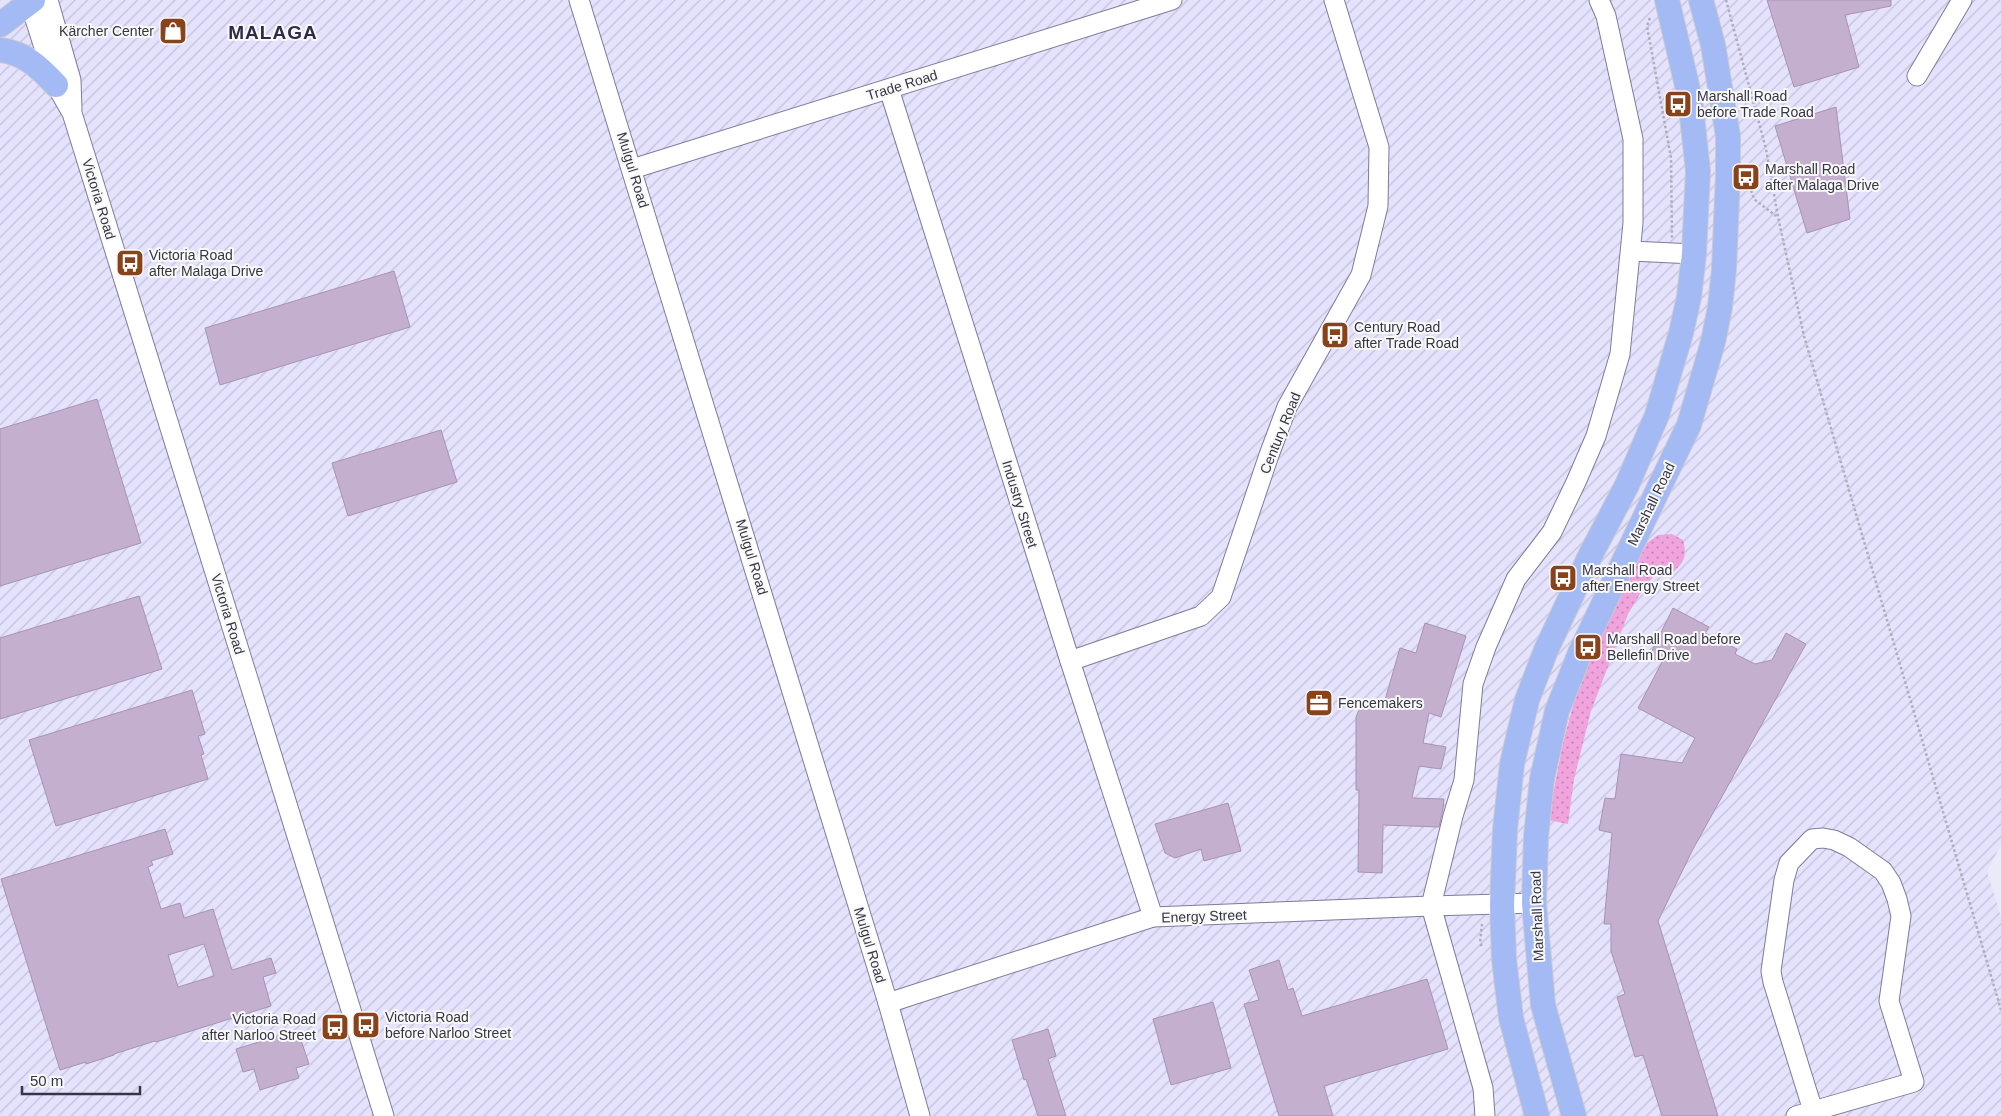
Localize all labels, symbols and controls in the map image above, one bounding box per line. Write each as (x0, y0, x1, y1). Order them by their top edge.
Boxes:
shop icon: Kärcher Center (158, 16, 188, 46)
district label: MALAGA (228, 22, 318, 43)
place label: Kärcher Center (59, 23, 154, 39)
street label: Trade Road (865, 67, 939, 103)
place label: Marshall Road before Trade Road (1697, 88, 1814, 120)
bus stop icon: Marshall Road before Trade Road (1663, 89, 1693, 119)
street label: Mulgul Road (614, 130, 652, 210)
street label: Victoria Road (79, 157, 119, 241)
place label: Marshall Road after Malaga Drive (1765, 161, 1880, 193)
bus stop icon: Marshall Road after Malaga Drive (1731, 162, 1761, 192)
place label: Victoria Road after Malaga Drive (149, 247, 264, 279)
bus stop icon: Victoria Road after Malaga Drive (115, 248, 145, 278)
place label: Century Road after Trade Road (1354, 319, 1459, 351)
bus stop icon: Century Road after Trade Road (1320, 320, 1350, 350)
street label: Century Road (1256, 390, 1304, 476)
street label: Industry Street (999, 458, 1041, 550)
street label: Marshall Road (1624, 460, 1678, 548)
street label: Mulgul Road (733, 517, 771, 597)
place label: Marshall Road after Energy Street (1582, 562, 1700, 594)
bus stop icon: Marshall Road after Energy Street (1548, 563, 1578, 593)
street label: Victoria Road (208, 572, 248, 656)
place label: Marshall Road before Bellefin Drive (1607, 631, 1741, 663)
bus stop icon: Marshall Road before Bellefin Drive (1573, 632, 1603, 662)
office icon: Fencemakers (1304, 688, 1334, 718)
place label: Fencemakers (1338, 695, 1423, 711)
street label: Marshall Road (1527, 871, 1547, 961)
street label: Mulgul Road (851, 905, 889, 985)
street label: Energy Street (1161, 907, 1247, 925)
place label: Victoria Road before Narloo Street (385, 1009, 511, 1041)
bus stop icon: Victoria Road before Narloo Street (351, 1010, 381, 1040)
place label: Victoria Road after Narloo Street (202, 1011, 316, 1043)
bus stop icon: Victoria Road after Narloo Street (320, 1012, 350, 1042)
scale bar (22, 1064, 140, 1096)
text: 50 m (30, 1072, 63, 1089)

